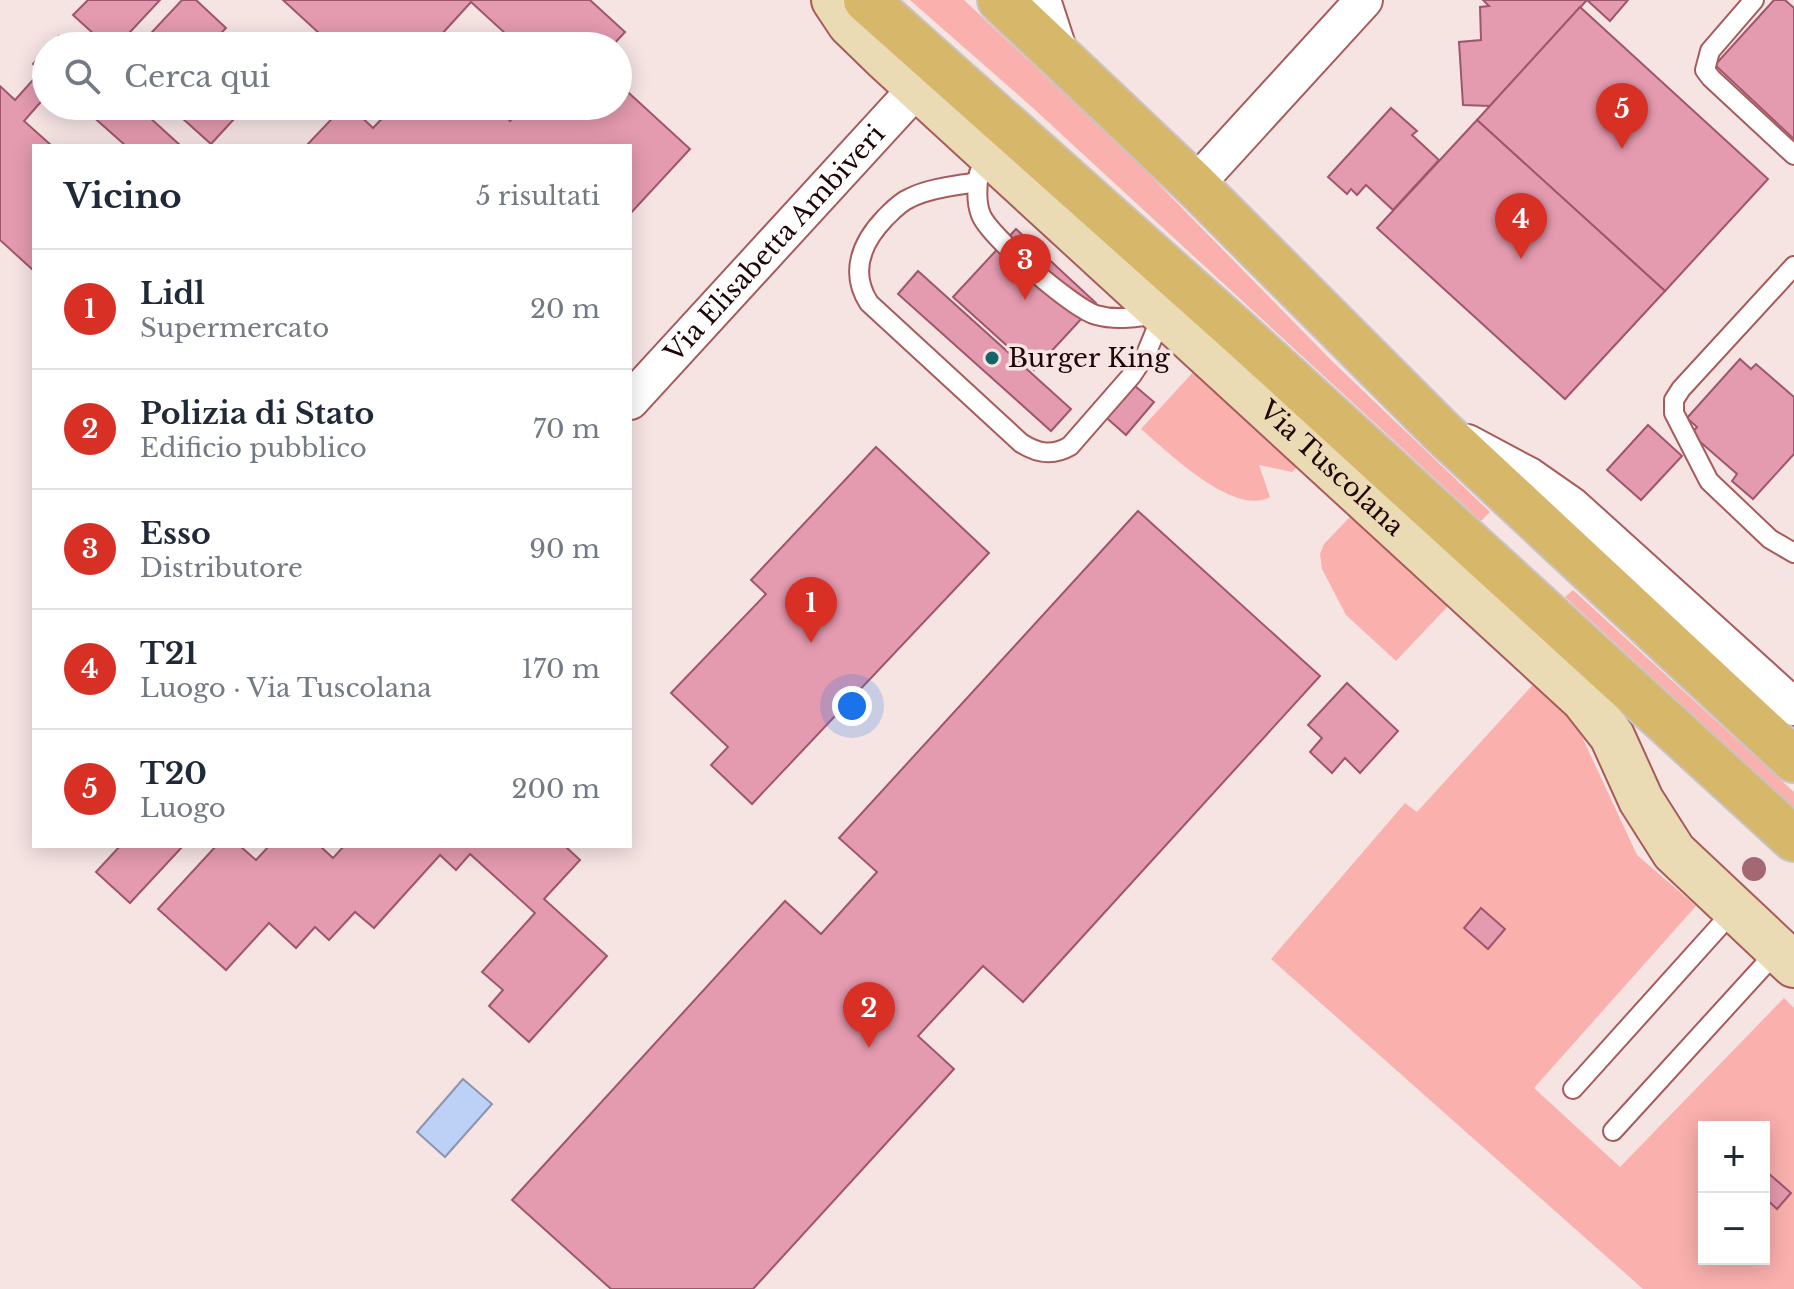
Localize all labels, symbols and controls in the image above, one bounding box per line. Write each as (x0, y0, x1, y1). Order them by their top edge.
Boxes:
search box (32, 32, 632, 120)
icon: search (60, 54, 104, 98)
text: Cerca qui (124, 58, 270, 95)
pin: 5 (1596, 83, 1648, 149)
street label: Via Elisabetta Ambiveri (657, 118, 891, 369)
text: Vicino (64, 175, 182, 217)
text: 5 risultati (476, 180, 600, 212)
pin: 4 (1495, 193, 1547, 259)
pin: 3 (999, 234, 1051, 300)
text: Lidl (140, 275, 205, 312)
text: 1 (84, 293, 96, 325)
text: 20 m (530, 293, 600, 325)
text: Supermercato (140, 312, 329, 344)
place label: Burger King (1008, 342, 1170, 374)
marker: Burger King (983, 349, 1001, 367)
street label: Via Tuscolana (1252, 393, 1411, 543)
text: Polizia di Stato (140, 395, 374, 432)
text: 2 (82, 413, 98, 445)
text: 70 m (533, 413, 600, 445)
text: Edificio pubblico (140, 432, 367, 464)
text: Esso (140, 515, 211, 552)
text: 3 (82, 533, 98, 565)
text: 90 m (529, 533, 600, 565)
text: Distributore (140, 552, 303, 584)
pin: 1 (785, 577, 837, 643)
text: T21 (140, 635, 197, 672)
text: 4 (81, 653, 99, 685)
text: 170 m (521, 653, 600, 685)
text: Luogo · Via Tuscolana (140, 672, 432, 704)
your location (832, 686, 872, 726)
text: T20 (140, 755, 207, 792)
text: 5 (82, 773, 98, 805)
text: 200 m (511, 773, 600, 805)
text: Luogo (140, 792, 226, 824)
pin: 2 (843, 982, 895, 1048)
map controls (1698, 1121, 1770, 1265)
button: + (1698, 1121, 1770, 1193)
button: − (1698, 1193, 1770, 1265)

